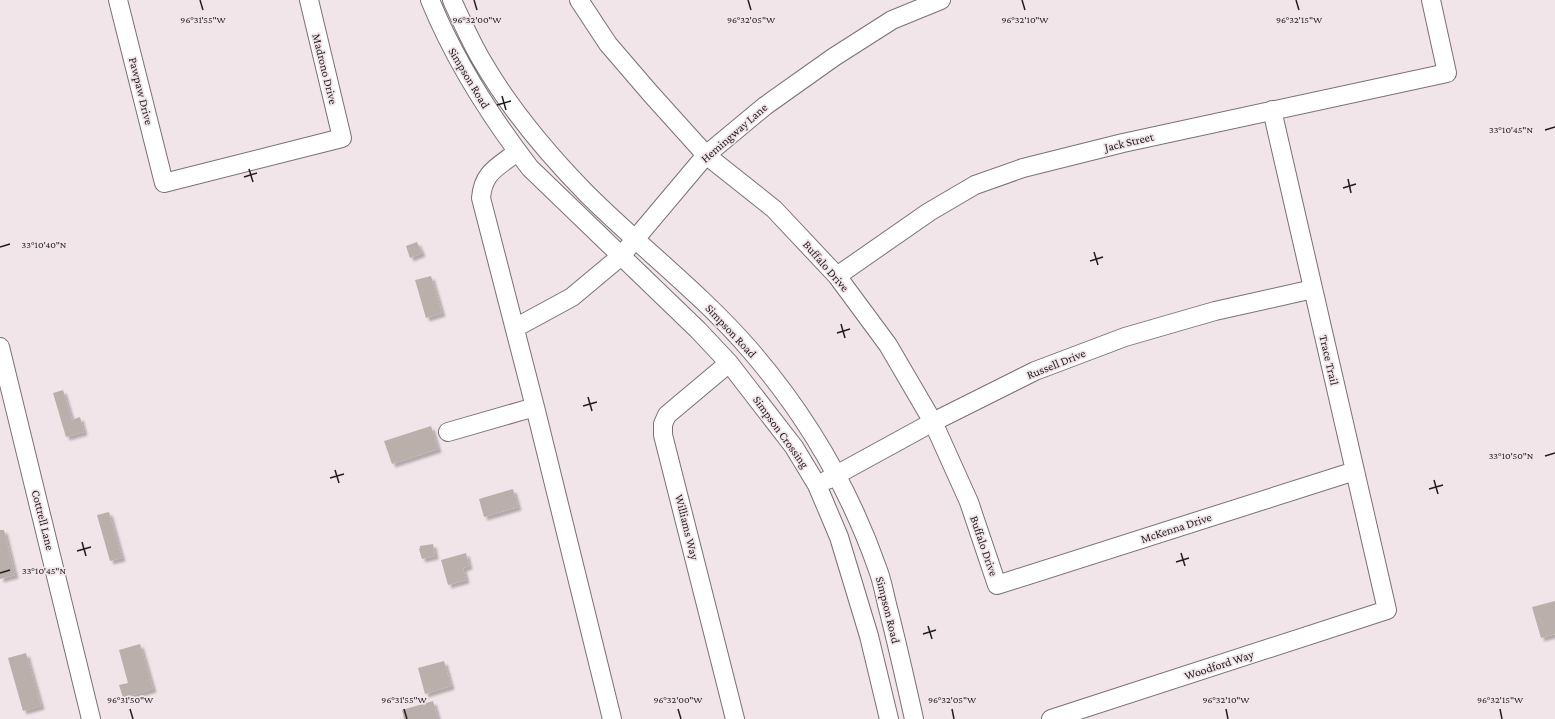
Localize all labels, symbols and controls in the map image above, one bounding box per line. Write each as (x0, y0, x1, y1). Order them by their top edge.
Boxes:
text: 96°31'55"W (180, 14, 226, 25)
text: 96°32'00"W (453, 14, 502, 25)
text: 96°32'05"W (727, 14, 776, 25)
text: 96°32'10"W (1001, 14, 1049, 25)
text: 96°32'15"W (1276, 14, 1323, 25)
street label: Madrono Drive (309, 32, 341, 106)
street label: Simpson Road (445, 45, 493, 111)
street label: Pawpaw Drive (126, 56, 156, 126)
street label: Hemingway Lane (698, 100, 770, 166)
text: 33°10'45"N (1489, 124, 1533, 135)
street label: Jack Street (1102, 129, 1156, 155)
street label: Buffalo Drive (800, 238, 852, 294)
text: 33°10'40"N (22, 239, 67, 250)
street label: Simpson Road (703, 301, 760, 361)
street label: Trace Trail (1316, 334, 1342, 386)
street label: Russell Drive (1025, 346, 1087, 382)
street label: Simpson Crossing (750, 393, 812, 471)
text: 33°10'50"N (1489, 450, 1534, 461)
street label: Cottrell Lane (29, 488, 57, 552)
street label: Williams Way (672, 493, 702, 562)
street label: McKenna Drive (1139, 510, 1213, 546)
street label: Buffalo Drive (967, 514, 1001, 578)
text: 33°10'45"N (22, 565, 66, 576)
street label: Simpson Road (873, 575, 903, 646)
street label: Woodford Way (1182, 647, 1256, 683)
text: 96°31'50"W (107, 694, 154, 705)
text: 96°31'55"W (381, 694, 427, 705)
text: 96°32'00"W (654, 694, 703, 705)
text: 96°32'05"W (928, 694, 977, 705)
text: 96°32'10"W (1202, 694, 1250, 705)
text: 96°32'15"W (1477, 694, 1524, 705)

